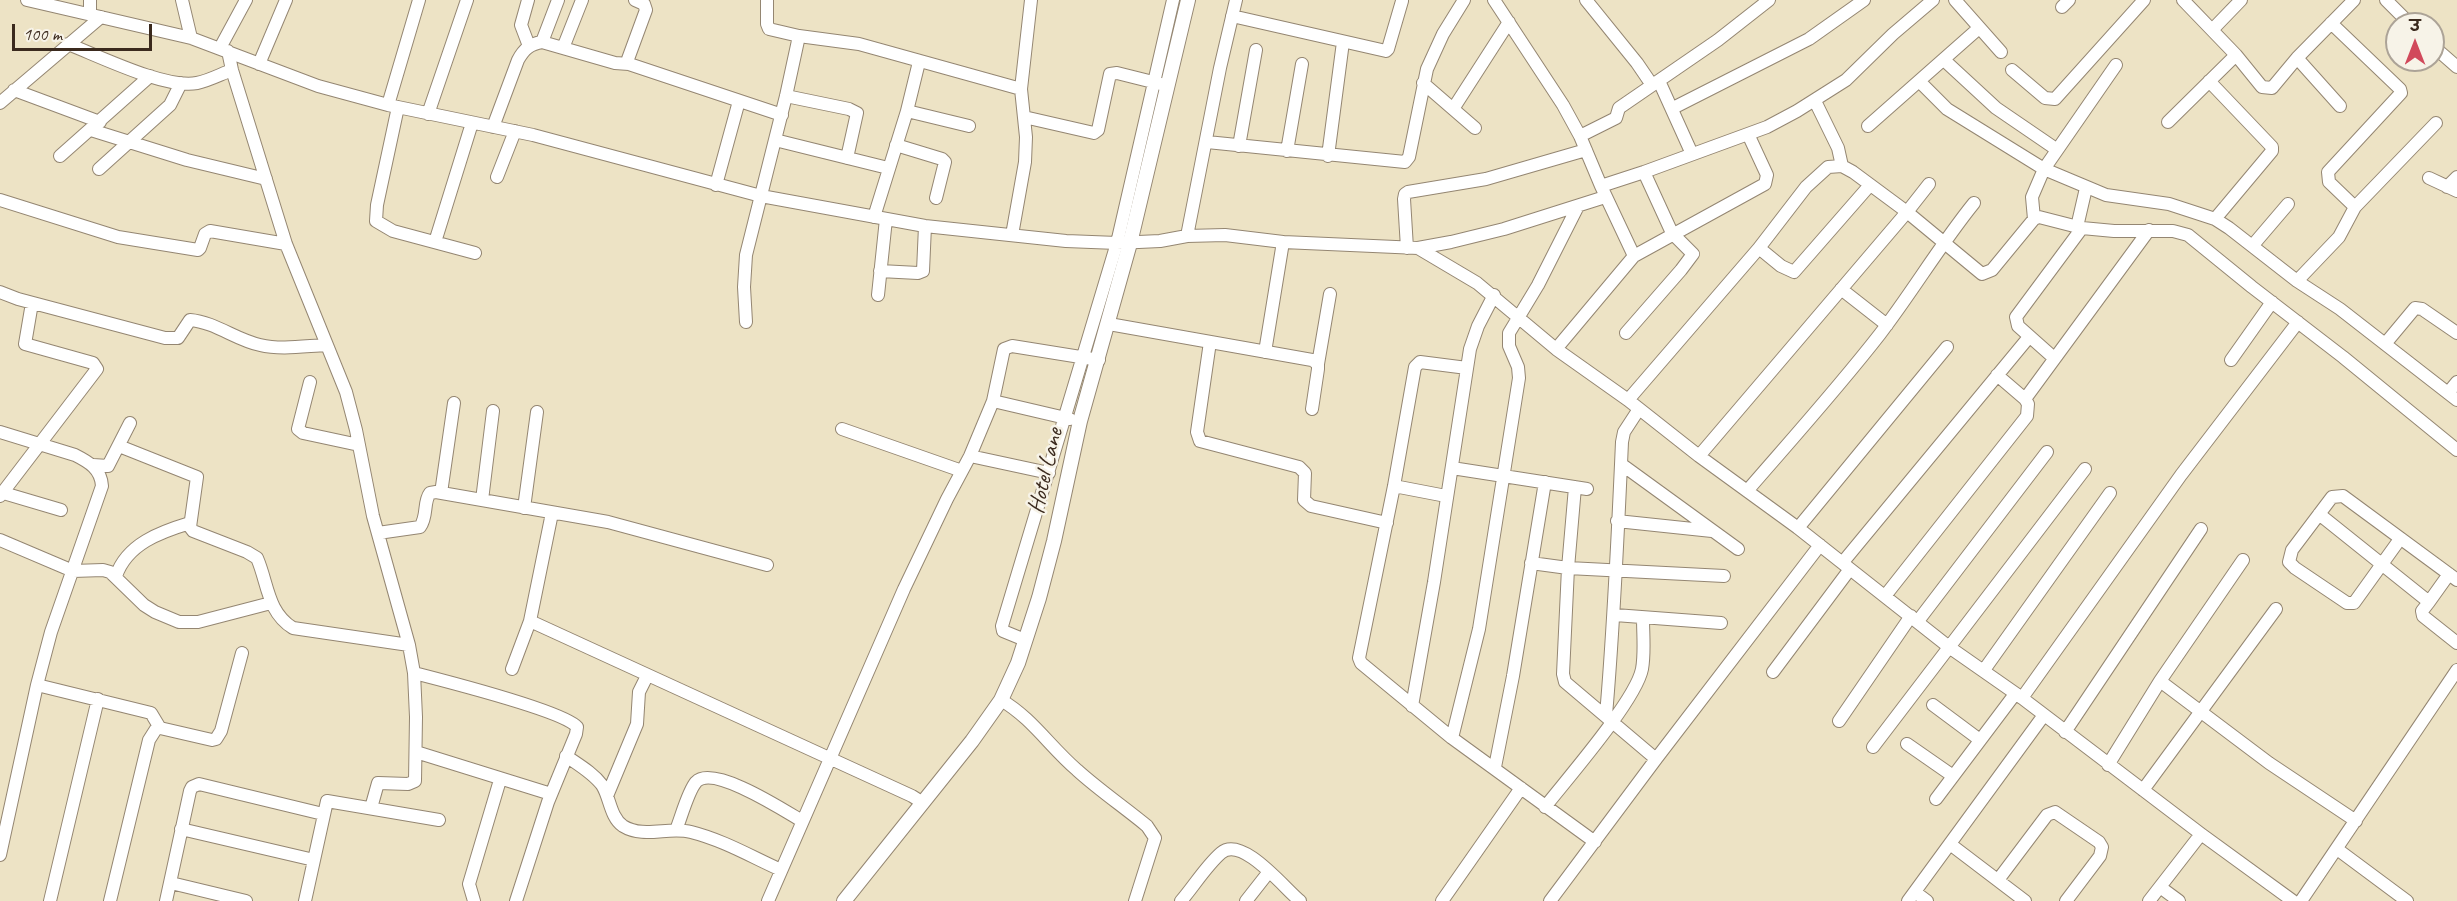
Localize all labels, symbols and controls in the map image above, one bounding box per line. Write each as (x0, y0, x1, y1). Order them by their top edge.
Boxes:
scale bar (15, 12, 154, 50)
north arrow (2385, 12, 2445, 72)
text: उ (2410, 16, 2420, 36)
text: 100 m (23, 23, 62, 45)
street label: Hotel Lane (1022, 425, 1070, 517)

